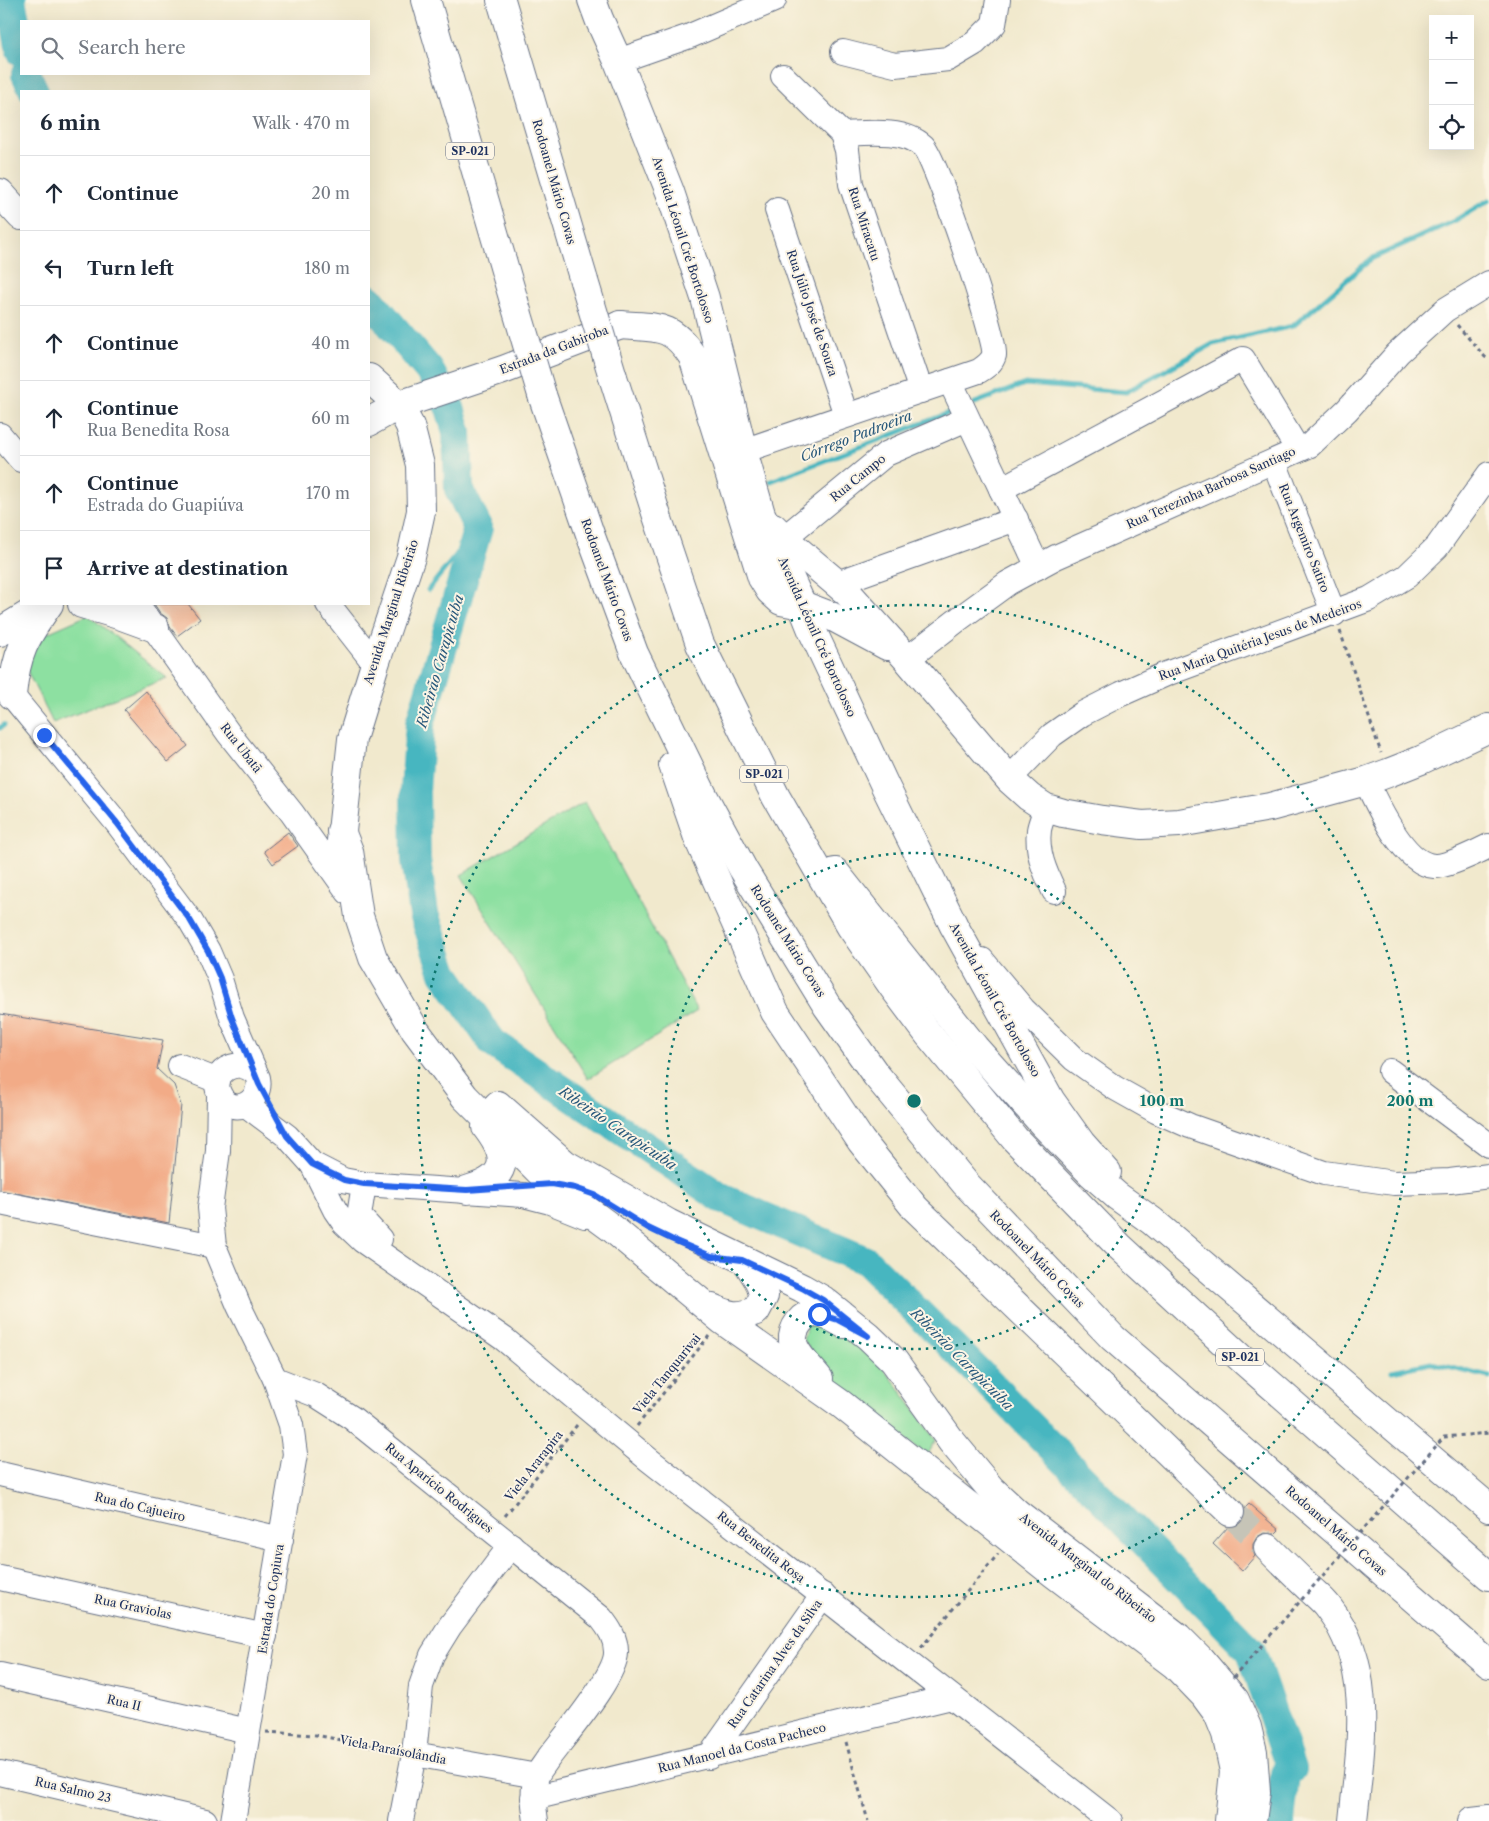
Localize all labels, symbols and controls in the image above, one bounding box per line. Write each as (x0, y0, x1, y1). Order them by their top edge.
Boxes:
map controls (1429, 15, 1474, 150)
button: + (1429, 15, 1474, 60)
search box (20, 20, 370, 75)
icon: search (38, 34, 66, 62)
text: Search here (78, 36, 186, 59)
button: − (1429, 60, 1474, 105)
button: locate (1429, 105, 1474, 150)
text: 6 min (40, 110, 101, 135)
text: Walk · 470 m (252, 113, 350, 133)
street label: Rodoanel Mário Covas (529, 117, 580, 246)
road number: SP-021 (446, 142, 494, 160)
street label: Avenida Léonil Cré Bortolosso (649, 154, 717, 325)
icon: ahead (40, 179, 68, 207)
text: Continue (87, 182, 179, 205)
text: 20 m (311, 183, 350, 203)
street label: Rua Miracatu (845, 185, 884, 263)
street label: Rua Júlio José de Souza (784, 248, 841, 379)
icon: left (40, 254, 68, 282)
text: Turn left (87, 257, 174, 280)
text: 180 m (304, 258, 350, 278)
street label: Estrada da Gabiroba (497, 322, 611, 377)
icon: ahead (40, 329, 68, 357)
text: Continue (87, 332, 179, 355)
text: 40 m (311, 333, 350, 353)
text: Continue (87, 397, 179, 420)
icon: ahead (40, 404, 68, 432)
water label: Córrego Padroeira (798, 406, 915, 466)
text: 60 m (311, 408, 350, 428)
text: Rua Benedita Rosa (87, 420, 230, 440)
street label: Rua Terezinha Barbosa Santiago (1124, 443, 1298, 532)
street label: Rua Campo (827, 451, 888, 505)
text: Continue (87, 472, 179, 495)
icon: ahead (40, 479, 68, 507)
street label: Rua Argemiro Satiro (1276, 481, 1333, 594)
text: 170 m (306, 483, 350, 503)
text: Estrada do Guapiúva (87, 495, 244, 515)
street label: Rodoanel Mário Covas (578, 516, 637, 643)
street label: Avenida Marginal Ribeirão (360, 537, 421, 687)
street label: Avenida Léonil Cré Bortolosso (775, 553, 860, 719)
icon: arrive (40, 554, 68, 582)
text: Arrive at destination (87, 557, 288, 580)
water label: Ribeirão Carapicuíba (412, 592, 468, 731)
street label: Rua Maria Quitéria Jesus de Medeiros (1156, 596, 1363, 683)
street label: Rua Ubatã (217, 720, 266, 776)
route end (33, 724, 56, 747)
road number: SP-021 (740, 766, 788, 782)
street label: Rodoanel Mário Covas (748, 882, 829, 1000)
street label: Avenida Léonil Cré Bortolosso (946, 919, 1044, 1079)
water label: Ribeirão Carapicuíba (555, 1082, 681, 1174)
text: 100 m (1140, 1091, 1184, 1110)
text: 200 m (1387, 1091, 1433, 1110)
centre of rings (905, 1092, 923, 1110)
street label: Rodoanel Mário Covas (987, 1207, 1088, 1310)
route start (808, 1303, 831, 1326)
water label: Ribeirão Carapicuíba (906, 1303, 1017, 1414)
street label: Viela Tanquarivai (629, 1330, 704, 1418)
road number: SP-021 (1216, 1348, 1264, 1365)
street label: Viela Ararapira (501, 1427, 566, 1505)
street label: Rua Aparício Rodrigues (382, 1439, 496, 1536)
street label: Rodoanel Mário Covas (1282, 1482, 1390, 1579)
street label: Rua do Cajueiro (93, 1489, 187, 1524)
street label: Rua Benedita Rosa (715, 1508, 809, 1586)
street label: Avenida Marginal do Ribeirão (1016, 1509, 1160, 1626)
street label: Estrada do Copiuva (254, 1542, 287, 1655)
street label: Rua Graviolas (93, 1591, 173, 1622)
street label: Rua Catarina Alves da Silva (724, 1596, 825, 1731)
street label: Rua II (106, 1691, 143, 1714)
street label: Rua Manoel da Costa Pacheco (656, 1719, 827, 1776)
street label: Viela Paraísolândia (338, 1732, 448, 1767)
street label: Rua Salmo 23 (34, 1773, 113, 1806)

